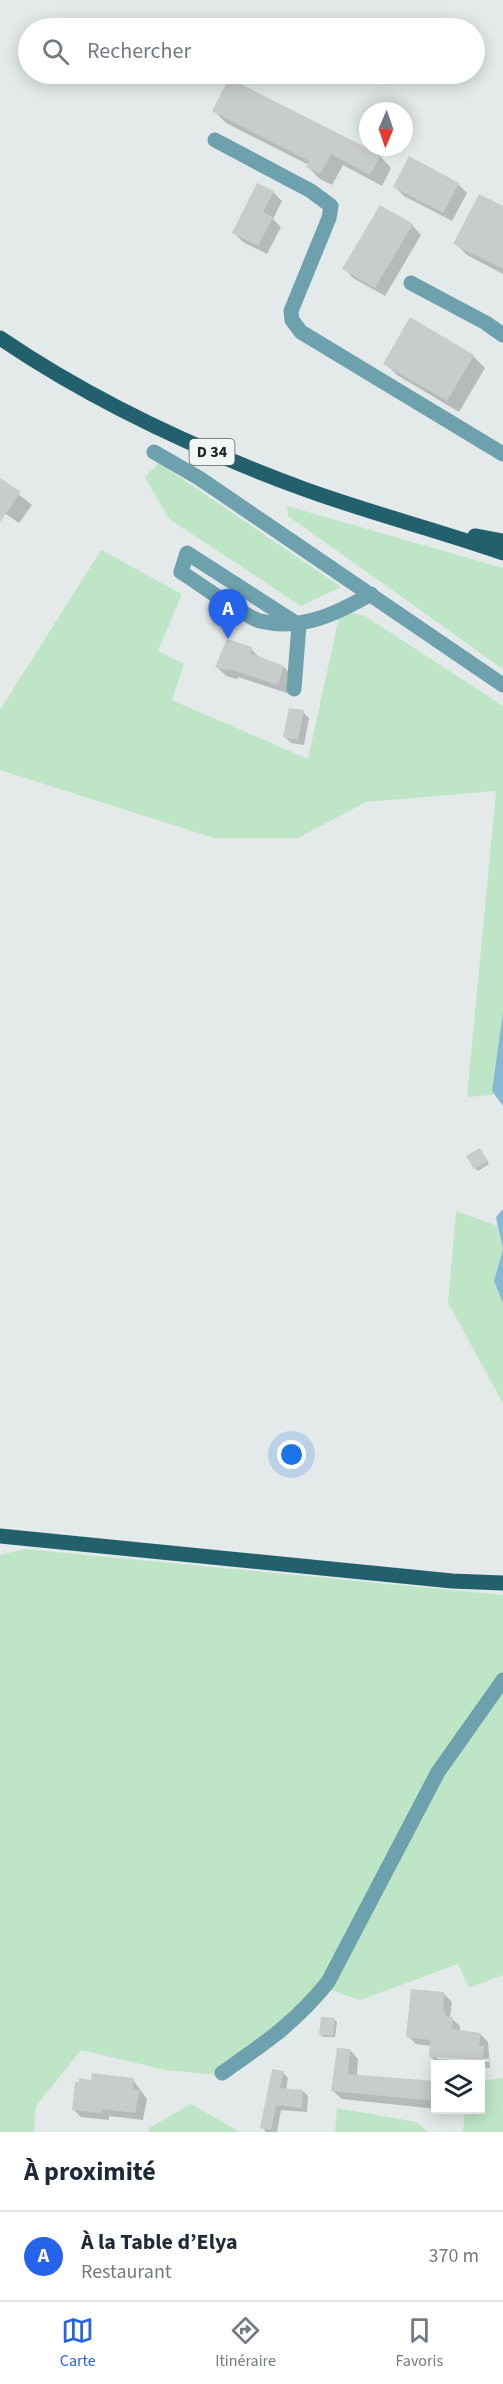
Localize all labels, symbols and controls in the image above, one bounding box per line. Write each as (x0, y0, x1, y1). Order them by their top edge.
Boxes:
search box (18, 18, 485, 84)
icon: search (39, 35, 72, 68)
text: Rechercher (87, 35, 191, 67)
north arrow (359, 102, 413, 156)
road number: D 34 (190, 439, 234, 465)
pin: A (208, 590, 248, 639)
your location (277, 1440, 306, 1469)
map controls (431, 2060, 485, 2114)
button: layers (431, 2060, 485, 2114)
text: À proximité (24, 2153, 156, 2190)
text: À la Table d’Elya (81, 2226, 238, 2258)
text: A (38, 2242, 49, 2270)
text: 370 m (429, 2242, 479, 2270)
text: Restaurant (81, 2258, 172, 2286)
tab: Carte (60, 2314, 96, 2372)
tab: Itinéraire (215, 2314, 276, 2372)
tab: Favoris (396, 2314, 443, 2372)

